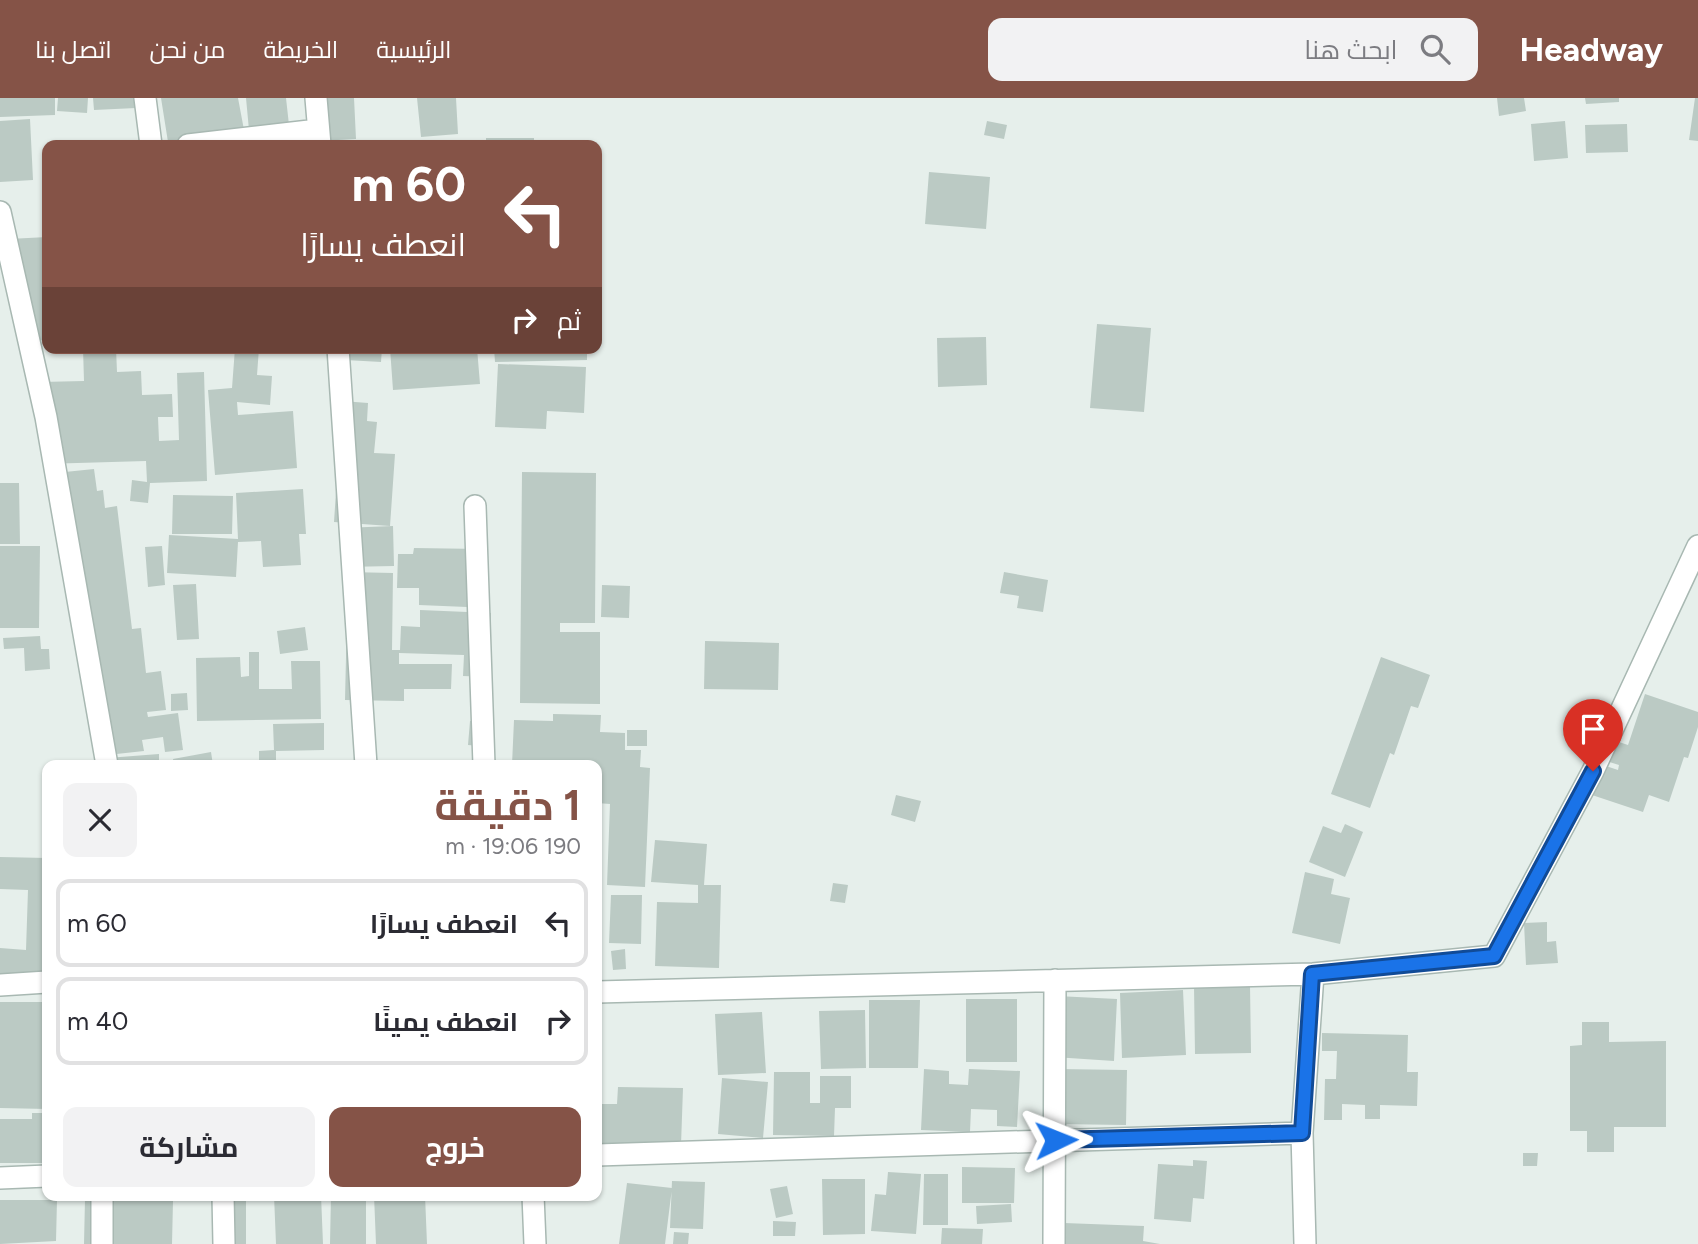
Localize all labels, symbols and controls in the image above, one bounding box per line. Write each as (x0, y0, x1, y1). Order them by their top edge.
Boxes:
search box (988, 18, 1478, 81)
icon: search (1416, 30, 1454, 68)
text: Headway (1520, 30, 1663, 69)
text: ابحث هنا (1304, 34, 1398, 66)
text: اتصل بنا (35, 35, 112, 64)
text: من نحن (150, 35, 225, 64)
text: الخريطة (263, 35, 338, 64)
text: الرئيسية (376, 35, 452, 64)
text: 60 m (351, 154, 466, 213)
icon: left (490, 168, 581, 259)
text: انعطف يسارًا (300, 226, 466, 264)
icon: right (505, 301, 543, 339)
text: ثم (557, 305, 581, 337)
pin (1563, 699, 1623, 771)
icon: arrive (1574, 710, 1612, 748)
text: 1 دقيقة (435, 780, 581, 831)
button: close (63, 783, 137, 857)
text: 190 m · 19:06 (445, 832, 581, 860)
icon: left (539, 904, 577, 942)
text: 60 m (67, 907, 127, 939)
text: انعطف يسارًا (370, 908, 518, 940)
icon: right (539, 1002, 577, 1040)
text: 40 m (67, 1005, 128, 1037)
text: انعطف يمينًا (373, 1006, 518, 1038)
position arrow (1019, 1103, 1093, 1177)
button: مشاركة (63, 1107, 315, 1187)
button: خروج (329, 1107, 581, 1187)

